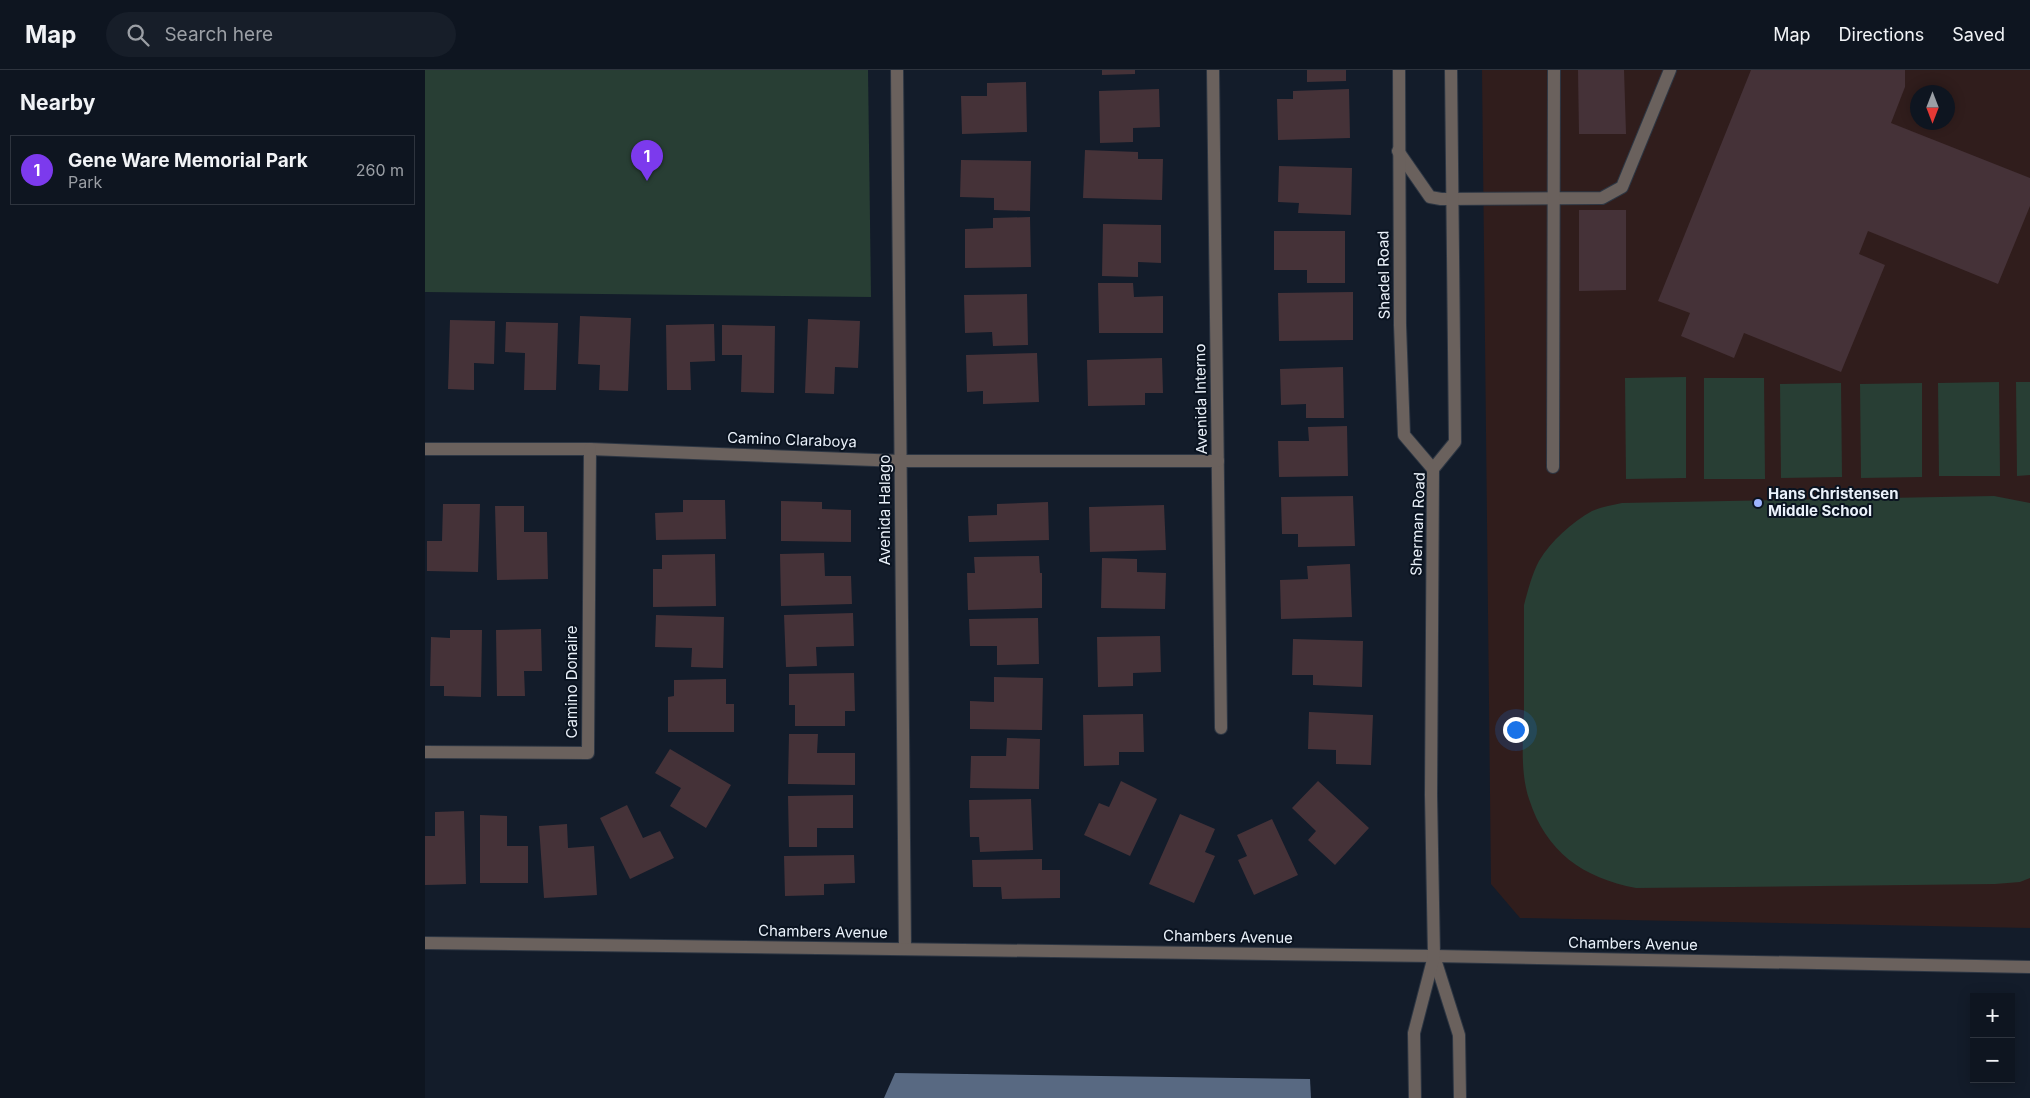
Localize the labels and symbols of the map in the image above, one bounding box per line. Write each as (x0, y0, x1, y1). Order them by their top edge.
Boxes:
north arrow (1910, 85, 1955, 130)
pin: 1 (631, 140, 663, 181)
street label: Shadel Road (1373, 230, 1394, 320)
street label: Avenida Interno (1190, 344, 1211, 455)
street label: Camino Claraboya (727, 428, 857, 451)
street label: Avenida Halago (875, 455, 894, 565)
street label: Sherman Road (1406, 472, 1429, 576)
place label: Hans Christensen Middle School (1768, 484, 1899, 520)
marker: Hans Christensen Middle School (1752, 497, 1764, 509)
street label: Camino Donaire (562, 625, 581, 739)
your location (1503, 717, 1529, 743)
street label: Chambers Avenue (758, 921, 888, 942)
street label: Chambers Avenue (1163, 926, 1293, 947)
street label: Chambers Avenue (1568, 933, 1698, 954)

